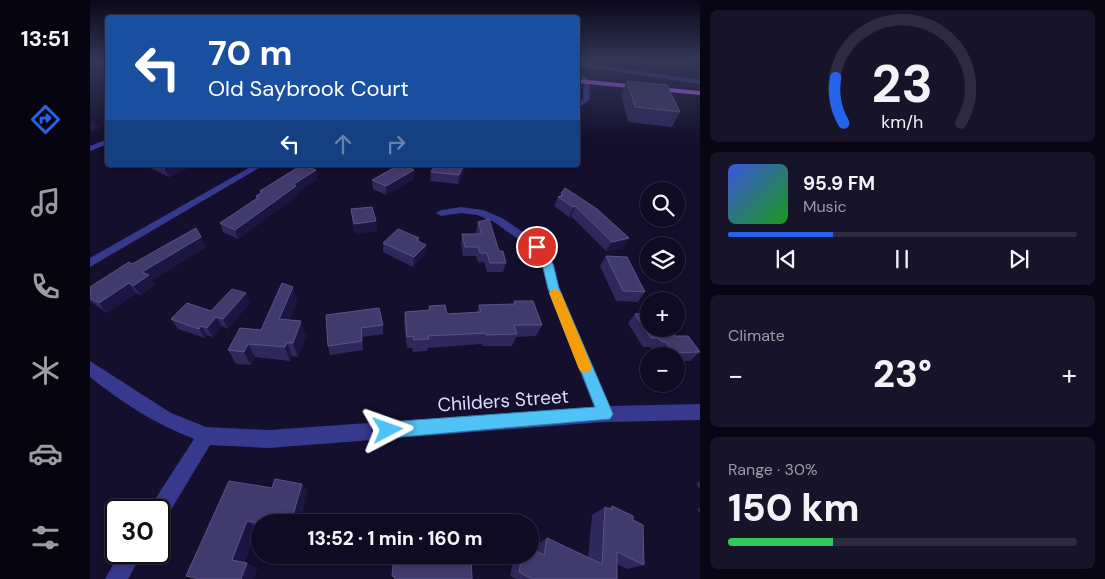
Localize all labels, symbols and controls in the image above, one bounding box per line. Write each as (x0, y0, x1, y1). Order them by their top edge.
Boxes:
text: 13:51 (21, 24, 69, 53)
text: 70 m (208, 30, 292, 76)
icon: left (125, 35, 190, 100)
text: 23 (872, 50, 933, 118)
text: Old Saybrook Court (208, 74, 409, 103)
icon: directions (28, 102, 63, 137)
text: km/h (881, 110, 924, 134)
icon: left (276, 130, 304, 158)
icon: ahead (329, 130, 357, 158)
icon: right (382, 130, 410, 158)
text: 95.9 FM (803, 171, 875, 196)
map controls (640, 182, 685, 392)
button: search (640, 182, 685, 227)
icon: music (28, 185, 63, 220)
text: Music (803, 196, 847, 217)
pin (516, 226, 558, 268)
icon: arrive (523, 233, 551, 261)
button: layers (640, 237, 685, 282)
icon: previous (772, 245, 800, 273)
icon: pause (888, 245, 916, 273)
icon: next (1005, 245, 1033, 273)
icon: phone (28, 269, 63, 304)
button: + (640, 292, 685, 337)
text: Climate (728, 325, 785, 346)
button: − (640, 347, 685, 392)
text: 23° (873, 349, 932, 399)
icon: climate (28, 353, 63, 388)
text: − (728, 357, 743, 394)
text: + (1062, 357, 1077, 394)
street label: Childers Street (437, 383, 570, 418)
position arrow (361, 403, 413, 455)
icon: car (28, 436, 63, 471)
text: Range · 30% (728, 459, 818, 480)
text: 150 km (728, 483, 860, 533)
speed limit sign: 30 (105, 499, 170, 564)
icon: filters (28, 520, 63, 555)
text: 13:52 · 1 min · 160 m (308, 526, 482, 551)

